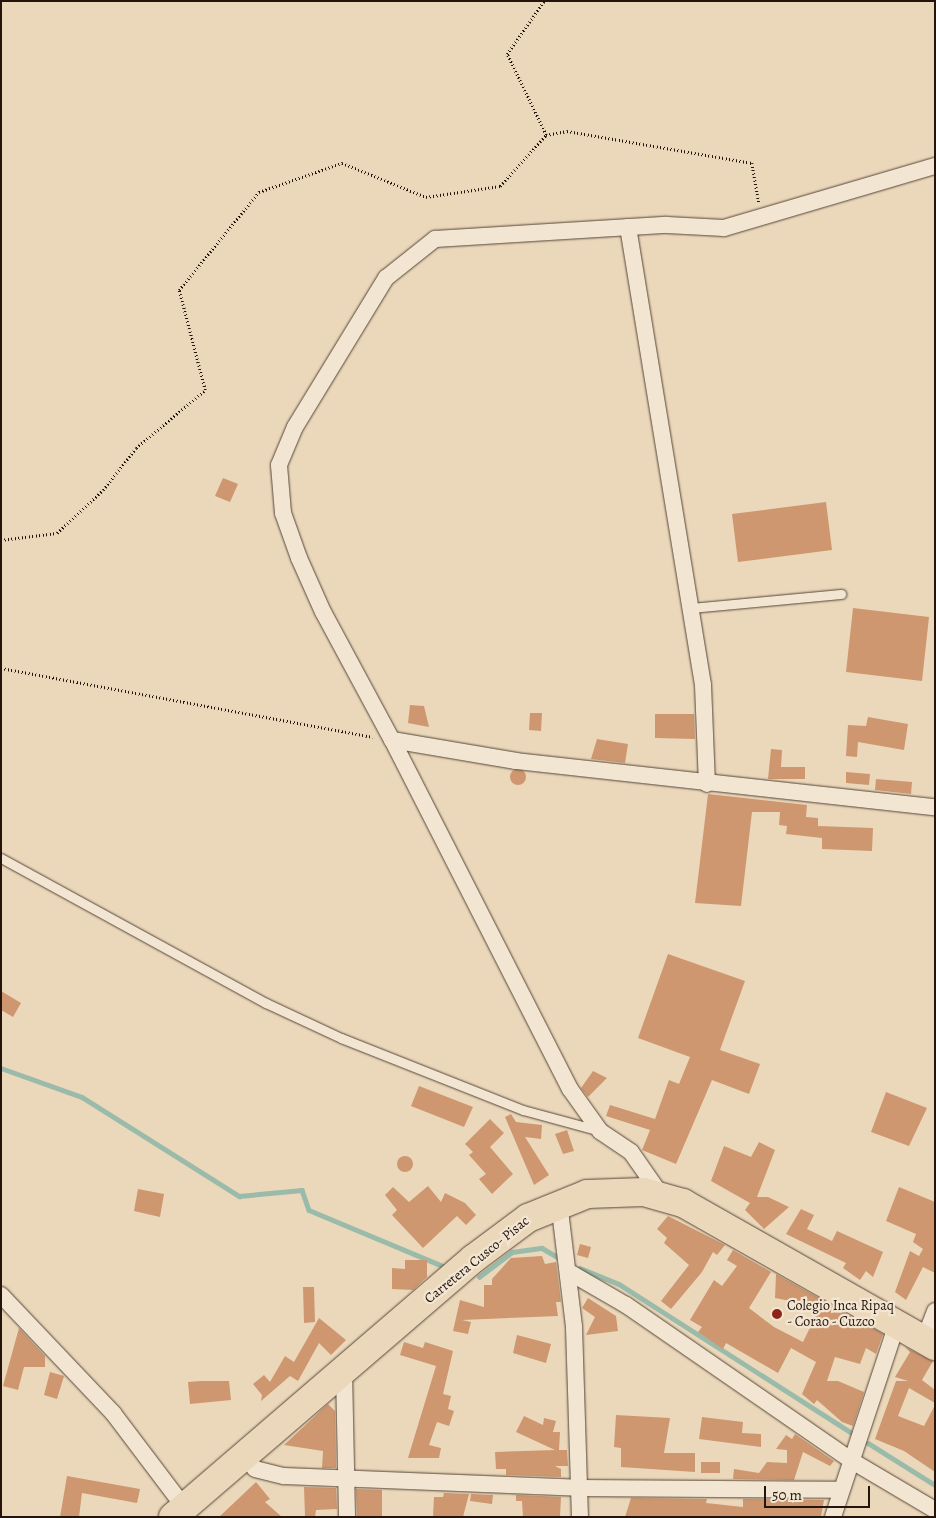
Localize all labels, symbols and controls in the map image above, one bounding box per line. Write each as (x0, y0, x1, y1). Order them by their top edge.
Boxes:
street label: Carretera Cusco- Pisac (421, 1213, 533, 1307)
place label: Colegio Inca Ripaq - Corao - Cuzco (787, 1298, 894, 1330)
marker: Colegio Inca Ripaq - Corao - Cuzco (771, 1308, 783, 1320)
scale bar (766, 1476, 872, 1508)
text: 50 m (772, 1485, 802, 1505)

